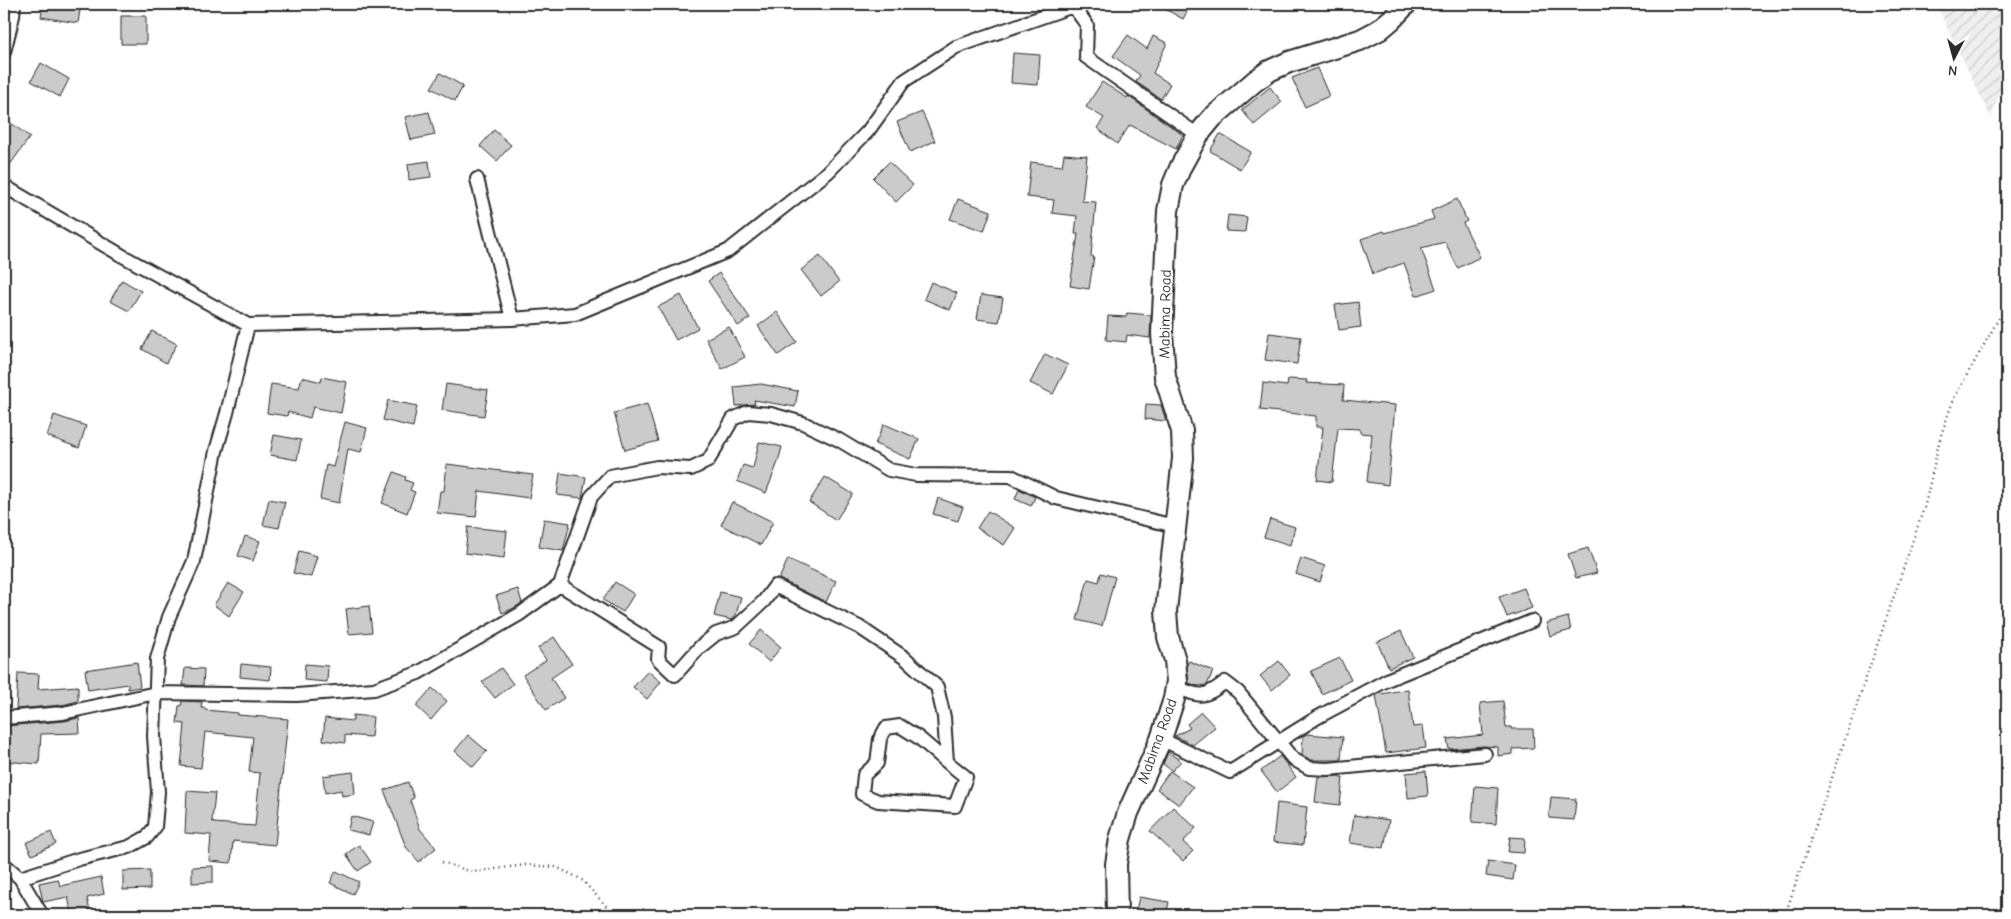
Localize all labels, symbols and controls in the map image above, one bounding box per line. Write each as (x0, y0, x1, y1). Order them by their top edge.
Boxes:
north arrow (1928, 32, 1978, 82)
text: N (1947, 62, 1958, 79)
street label: Mabima Road (1155, 269, 1175, 359)
street label: Mabima Road (1133, 696, 1181, 786)

